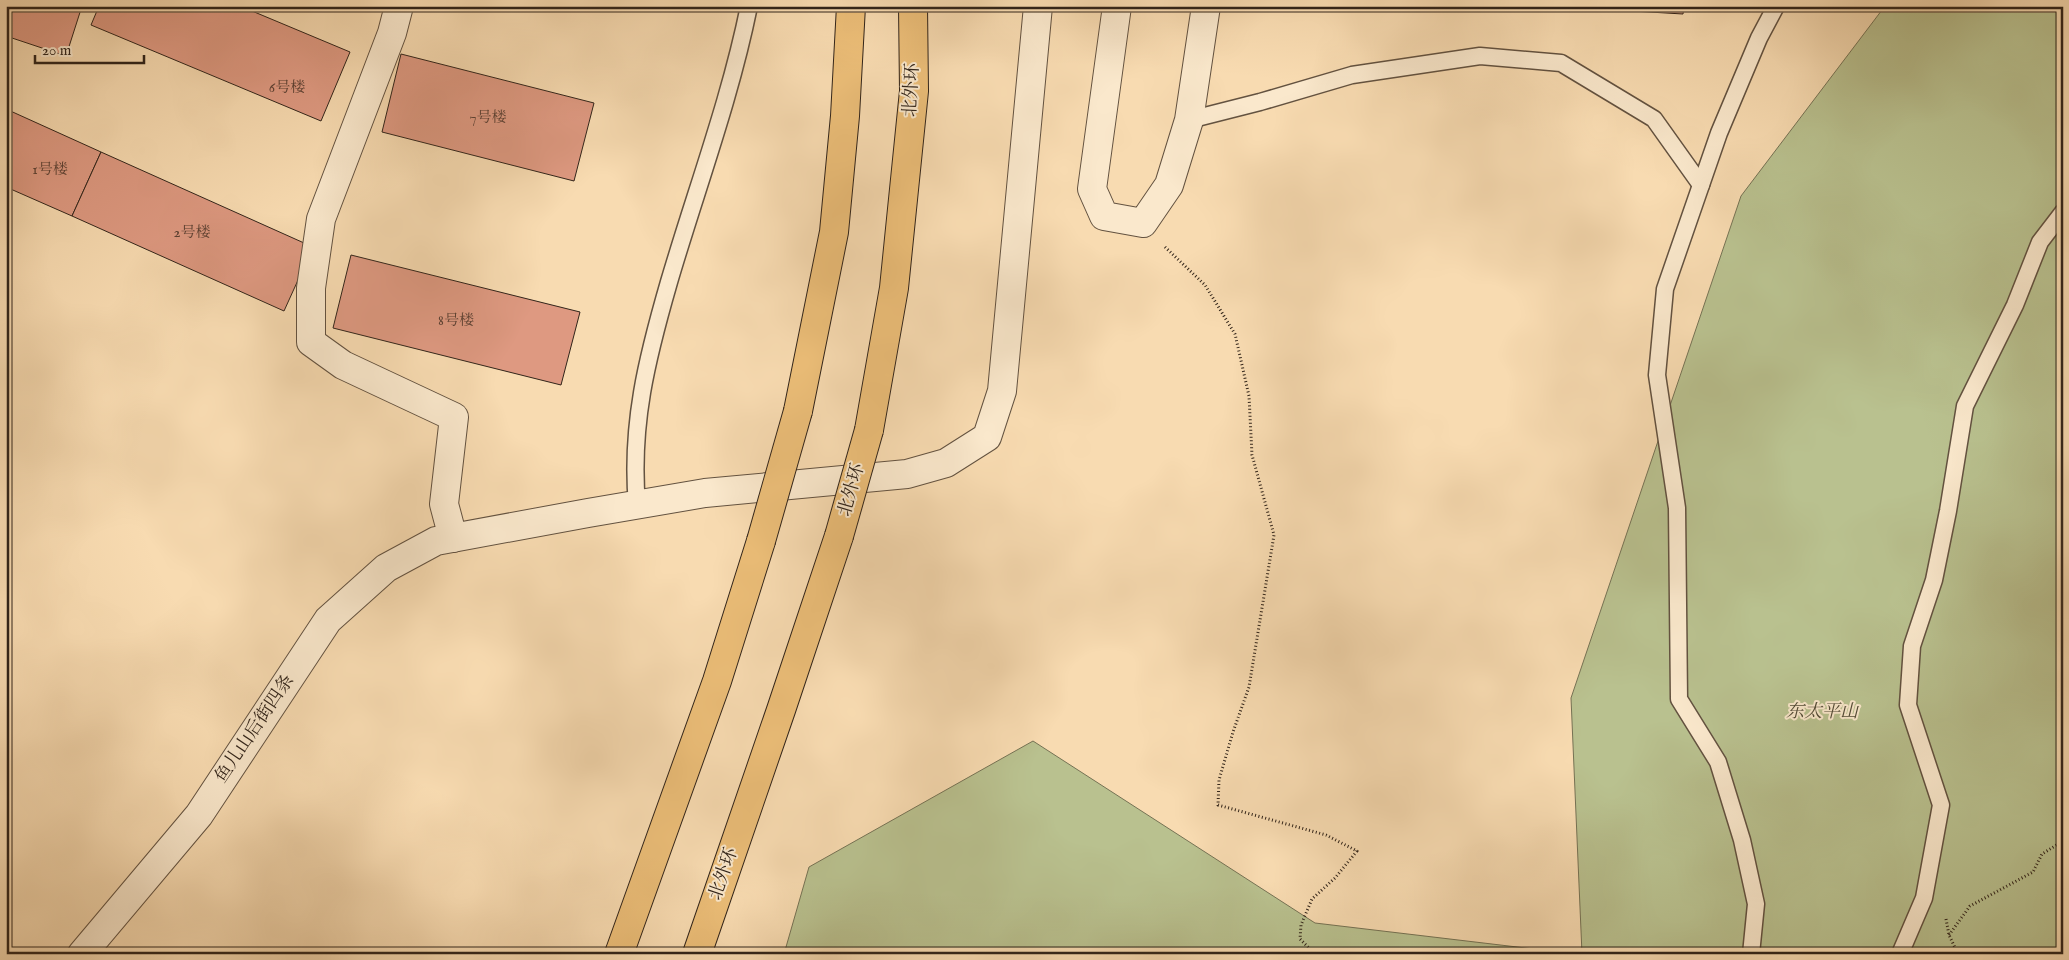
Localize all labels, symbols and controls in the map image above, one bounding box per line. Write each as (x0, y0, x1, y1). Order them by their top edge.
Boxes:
scale bar (35, 32, 144, 64)
text: 20 m (42, 41, 72, 60)
street label: 北外环 (899, 62, 925, 118)
house number: 6号楼 (269, 78, 305, 97)
house number: 7号楼 (469, 108, 507, 127)
house number: 1号楼 (32, 160, 68, 179)
house number: 2号楼 (173, 223, 211, 242)
house number: 8号楼 (438, 311, 474, 330)
street label: 北外环 (834, 461, 870, 519)
street label: 鱼儿山后街四条 (210, 670, 300, 788)
park label: 东太平山 (1786, 701, 1860, 724)
street label: 北外环 (704, 845, 744, 903)

